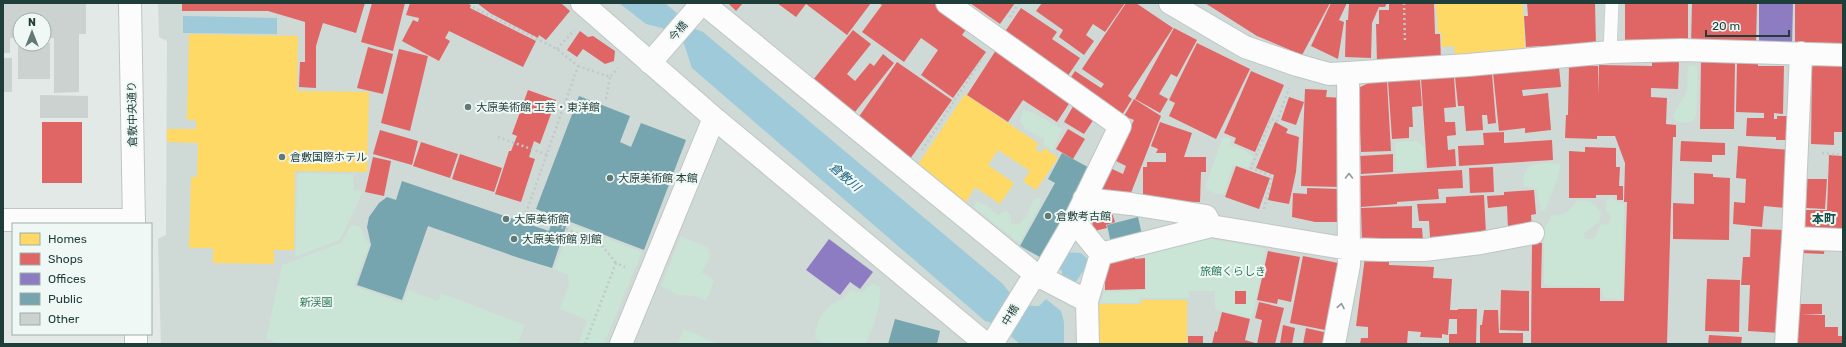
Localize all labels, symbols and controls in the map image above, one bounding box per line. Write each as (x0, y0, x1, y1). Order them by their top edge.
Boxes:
north arrow (12, 12, 52, 52)
scale bar (1706, 12, 1789, 38)
text: N (28, 16, 36, 29)
street label: 今橋 (666, 19, 690, 44)
text: 20 m (1712, 19, 1740, 33)
street label: 倉敷中央通り (125, 81, 140, 147)
place label: 大原美術館 工芸・東洋館 (476, 101, 600, 114)
marker: 大原美術館 工芸・東洋館 (463, 102, 473, 112)
place label: 倉敷国際ホテル (290, 151, 367, 164)
marker: 倉敷国際ホテル (277, 152, 287, 162)
water label: 倉敷川 (827, 160, 865, 195)
place label: 大原美術館 本館 (618, 172, 698, 185)
marker: 大原美術館 本館 (605, 173, 615, 183)
one-way arrow (1345, 173, 1353, 179)
place label: 倉敷考古館 (1056, 210, 1111, 223)
marker: 倉敷考古館 (1043, 211, 1053, 221)
district label: 本町 (1812, 212, 1836, 226)
place label: 大原美術館 (514, 213, 569, 226)
marker: 大原美術館 (501, 214, 511, 224)
legend (12, 223, 152, 335)
text: Homes (48, 232, 87, 246)
place label: 大原美術館 別館 (522, 233, 602, 246)
marker: 大原美術館 別館 (509, 234, 519, 244)
text: Shops (48, 252, 83, 266)
park label: 旅館くらしき (1200, 265, 1266, 278)
text: Offices (48, 272, 86, 286)
text: Public (48, 292, 83, 306)
park label: 新渓園 (300, 296, 333, 309)
street label: 中橋 (999, 302, 1022, 328)
one-way arrow (1336, 303, 1345, 309)
text: Other (48, 312, 80, 326)

